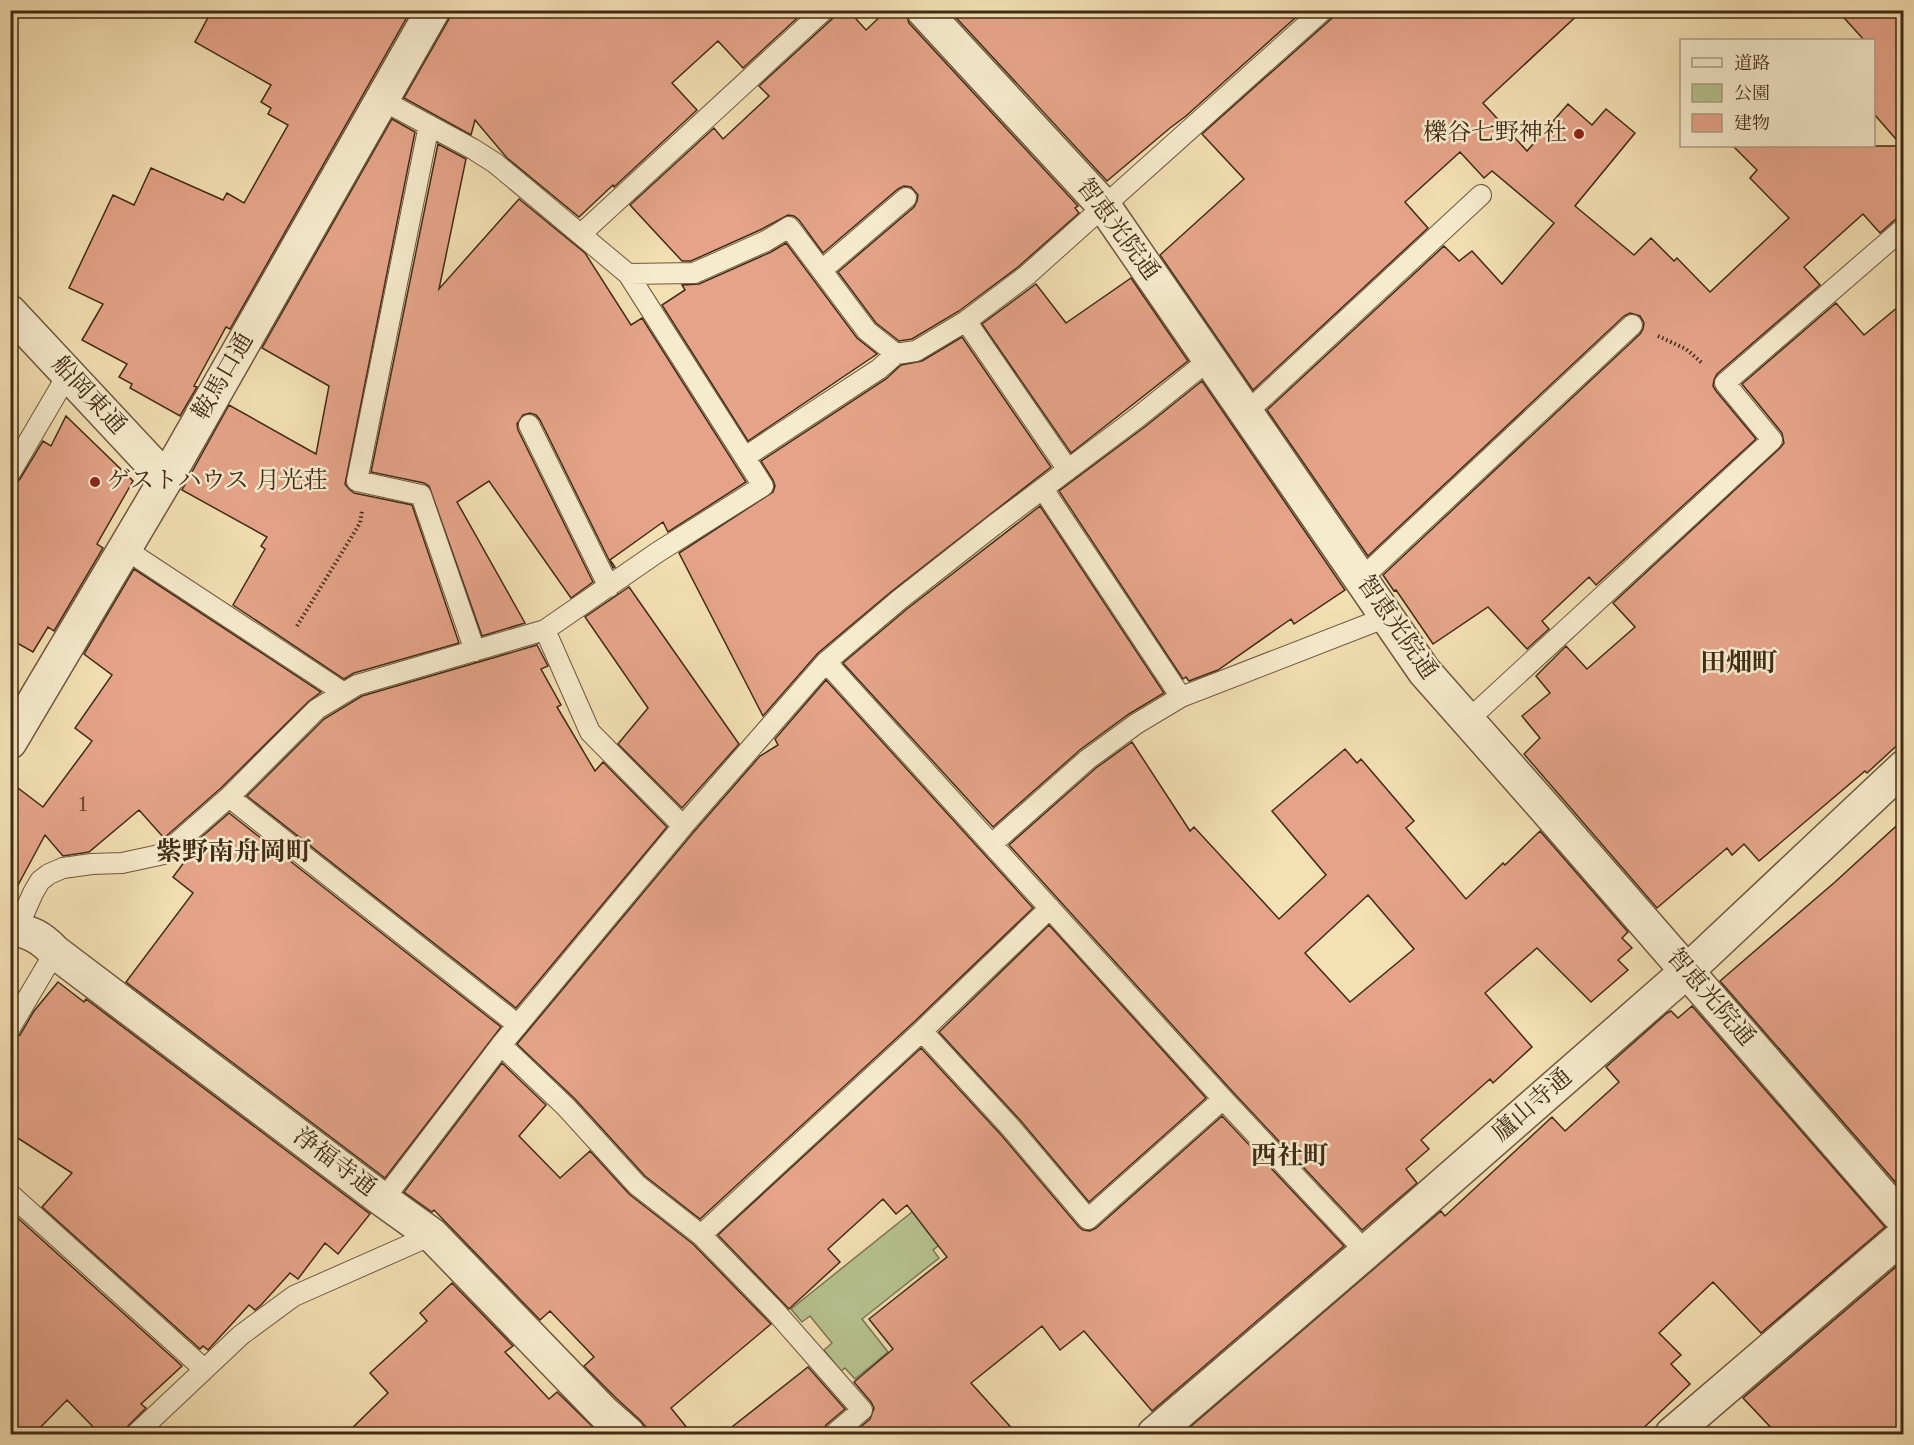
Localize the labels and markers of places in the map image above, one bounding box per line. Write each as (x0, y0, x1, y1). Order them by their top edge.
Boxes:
place label: 櫟谷七野神社 (1423, 119, 1567, 146)
marker: 櫟谷七野神社 (1572, 127, 1586, 141)
place label: ゲストハウス 月光荘 (107, 467, 328, 494)
marker: ゲストハウス 月光荘 (88, 475, 102, 489)

